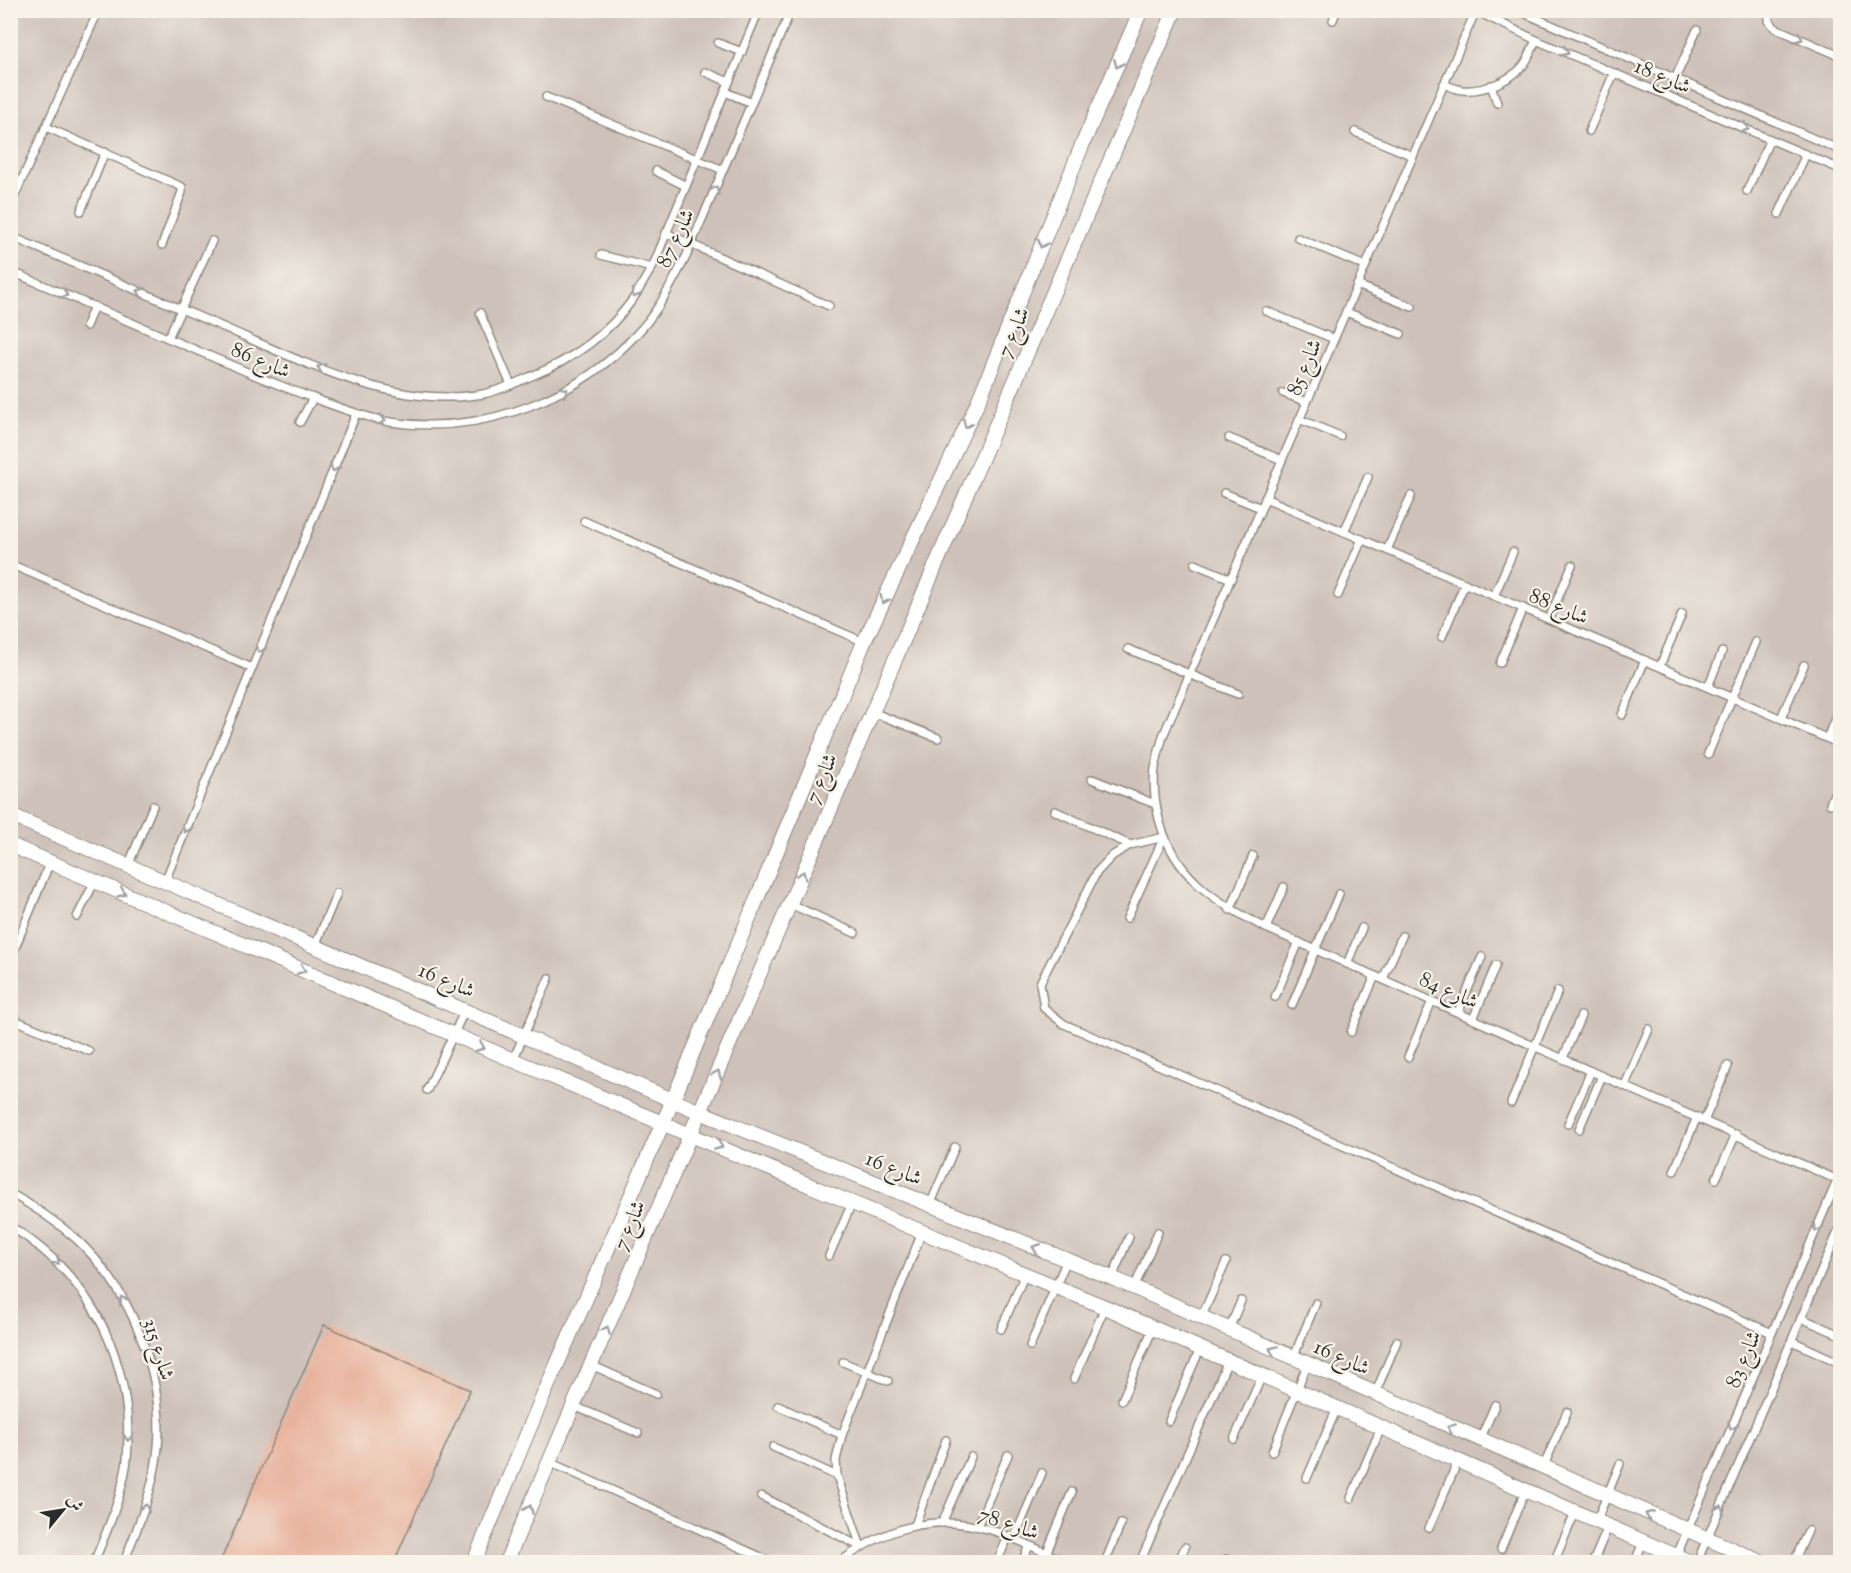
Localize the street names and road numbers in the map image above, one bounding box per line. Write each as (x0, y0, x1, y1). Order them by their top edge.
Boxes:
street label: شارع 18 (1629, 53, 1695, 104)
street label: شارع 87 (650, 204, 704, 274)
street label: شارع 7 (991, 303, 1040, 363)
street label: شارع 85 (1281, 335, 1332, 401)
street label: شارع 86 (225, 336, 295, 389)
street label: شارع 88 (1523, 582, 1593, 635)
street label: شارع 7 (799, 749, 848, 809)
street label: شارع 16 (413, 957, 479, 1008)
street label: شارع 84 (1413, 966, 1483, 1019)
street label: شارع 16 (860, 1145, 926, 1196)
street label: شارع 7 (607, 1196, 656, 1256)
street label: شارع 315 (132, 1315, 181, 1385)
street label: شارع 83 (1719, 1326, 1771, 1394)
street label: شارع 16 (1308, 1333, 1374, 1385)
street label: شارع 78 (974, 1501, 1043, 1550)

